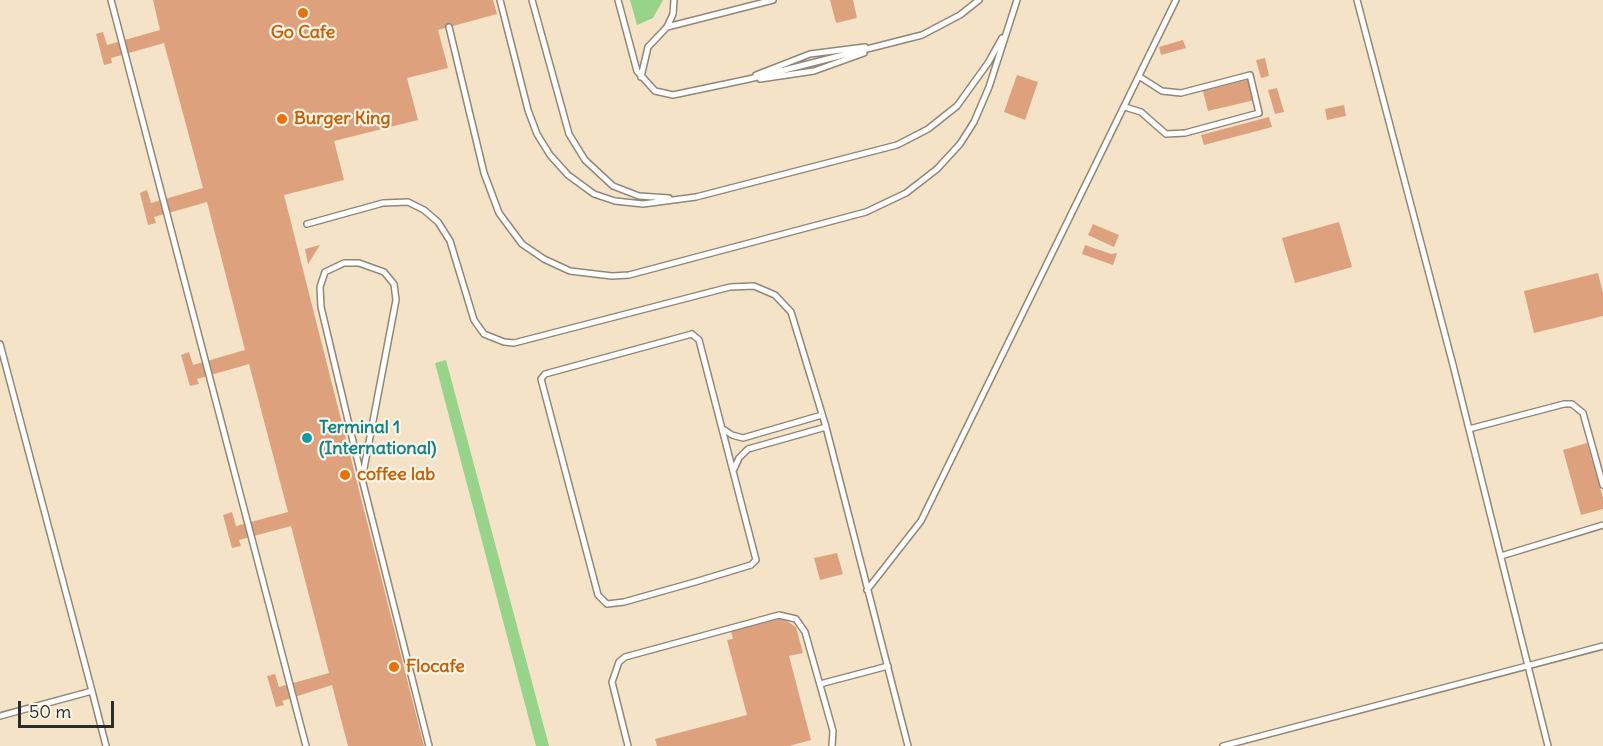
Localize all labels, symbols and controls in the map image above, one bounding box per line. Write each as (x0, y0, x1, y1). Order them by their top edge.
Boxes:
marker: Go Cafe (296, 6, 310, 20)
place label: Go Cafe (271, 22, 335, 44)
place label: Burger King (294, 108, 390, 130)
marker: Burger King (275, 112, 289, 126)
place label: Terminal 1 (International) (319, 417, 436, 460)
marker: Terminal 1 (International) (300, 431, 314, 445)
place label: coffee lab (357, 464, 435, 486)
marker: coffee lab (338, 468, 352, 482)
place label: Flocafe (406, 656, 465, 678)
marker: Flocafe (387, 660, 401, 674)
scale bar (21, 689, 117, 727)
text: 50 m (29, 700, 71, 723)

